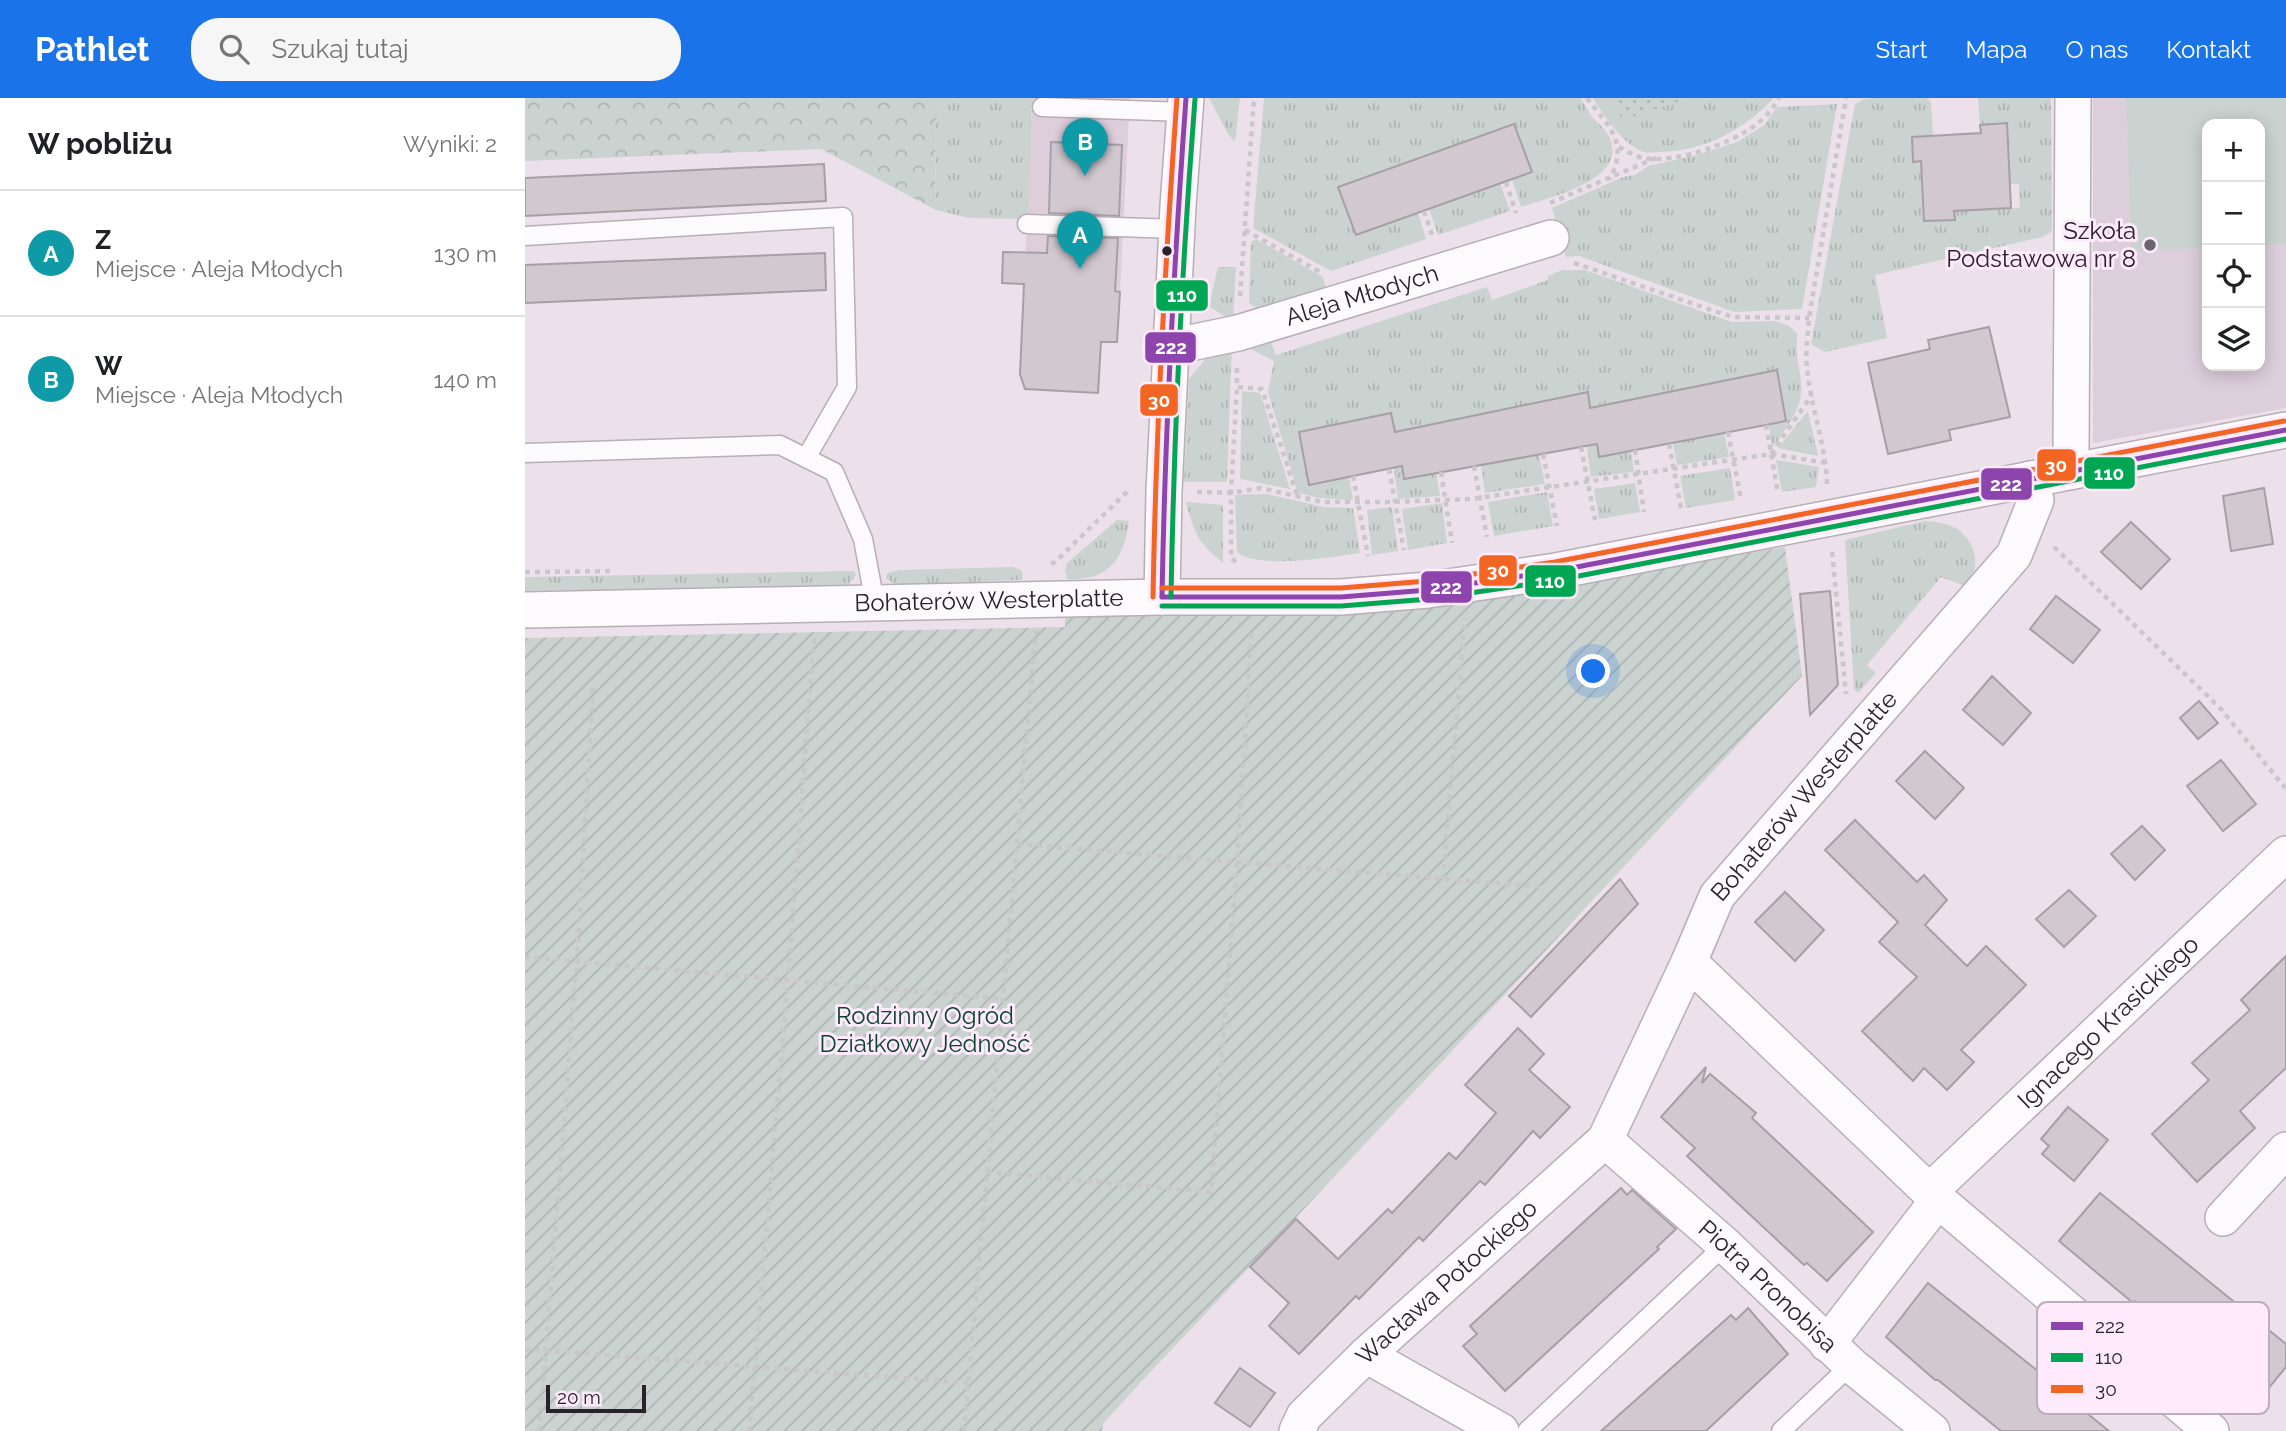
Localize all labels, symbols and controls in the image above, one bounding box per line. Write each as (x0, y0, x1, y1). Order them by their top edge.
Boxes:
search box (191, 18, 681, 81)
text: Pathlet (35, 30, 149, 69)
icon: search (215, 30, 253, 68)
text: Szukaj tutaj (271, 34, 409, 64)
text: Start (1876, 35, 1928, 64)
text: Mapa (1966, 35, 2027, 64)
text: O nas (2065, 35, 2128, 64)
text: Kontakt (2166, 35, 2251, 64)
pin: B (1062, 118, 1108, 176)
map controls (2202, 119, 2265, 371)
button: + (2202, 119, 2265, 182)
text: W pobliżu (28, 126, 172, 161)
text: Wyniki: 2 (403, 130, 497, 157)
button: − (2202, 182, 2265, 245)
pin: A (1057, 211, 1103, 269)
place label: Szkoła Podstawowa nr 8 (1946, 216, 2136, 273)
text: Z (95, 225, 111, 255)
marker: Szkoła Podstawowa nr 8 (2142, 237, 2158, 253)
text: A (43, 240, 59, 267)
text: 130 m (434, 240, 497, 267)
unlabelled marker (1160, 244, 1174, 258)
button: locate (2202, 245, 2265, 308)
text: Miejsce · Aleja Młodych (95, 255, 343, 282)
street label: Aleja Młodych (1282, 258, 1442, 332)
line badge: 110 (1155, 279, 1209, 312)
text: 110 (1167, 284, 1197, 306)
button: layers (2202, 308, 2265, 371)
line badge: 222 (1144, 331, 1197, 364)
text: 222 (1155, 336, 1187, 358)
text: W (95, 351, 122, 381)
text: B (43, 366, 59, 393)
text: 140 m (434, 366, 497, 393)
text: Miejsce · Aleja Młodych (95, 381, 343, 408)
line badge: 30 (1139, 383, 1179, 417)
text: 30 (1148, 389, 1170, 411)
line badge: 30 (2036, 448, 2077, 482)
text: 30 (2045, 454, 2067, 476)
line badge: 110 (2083, 456, 2136, 490)
text: 110 (2094, 462, 2124, 484)
line badge: 222 (1980, 467, 2033, 501)
text: 222 (1990, 473, 2022, 495)
line badge: 30 (1478, 554, 1518, 587)
text: 30 (1487, 559, 1509, 581)
line badge: 110 (1524, 564, 1577, 598)
line badge: 222 (1420, 570, 1473, 604)
text: 110 (1535, 570, 1565, 592)
text: 222 (1430, 576, 1462, 598)
street label: Bohaterów Westerplatte (854, 583, 1124, 617)
your location (1576, 654, 1610, 688)
street label: Bohaterów Westerplatte (1704, 685, 1903, 907)
street label: Ignacego Krasickiego (2012, 929, 2204, 1114)
park label: Rodzinny Ogród Działkowy Jedność (820, 1001, 1030, 1058)
street label: Wacława Potockiego (1350, 1193, 1543, 1371)
street label: Piotra Pronobisa (1693, 1214, 1844, 1358)
legend (2037, 1302, 2269, 1414)
text: 222 (2095, 1315, 2125, 1337)
text: 110 (2095, 1346, 2123, 1368)
text: 30 (2095, 1378, 2117, 1400)
scale bar (546, 1382, 646, 1414)
text: 20 m (557, 1386, 601, 1408)

